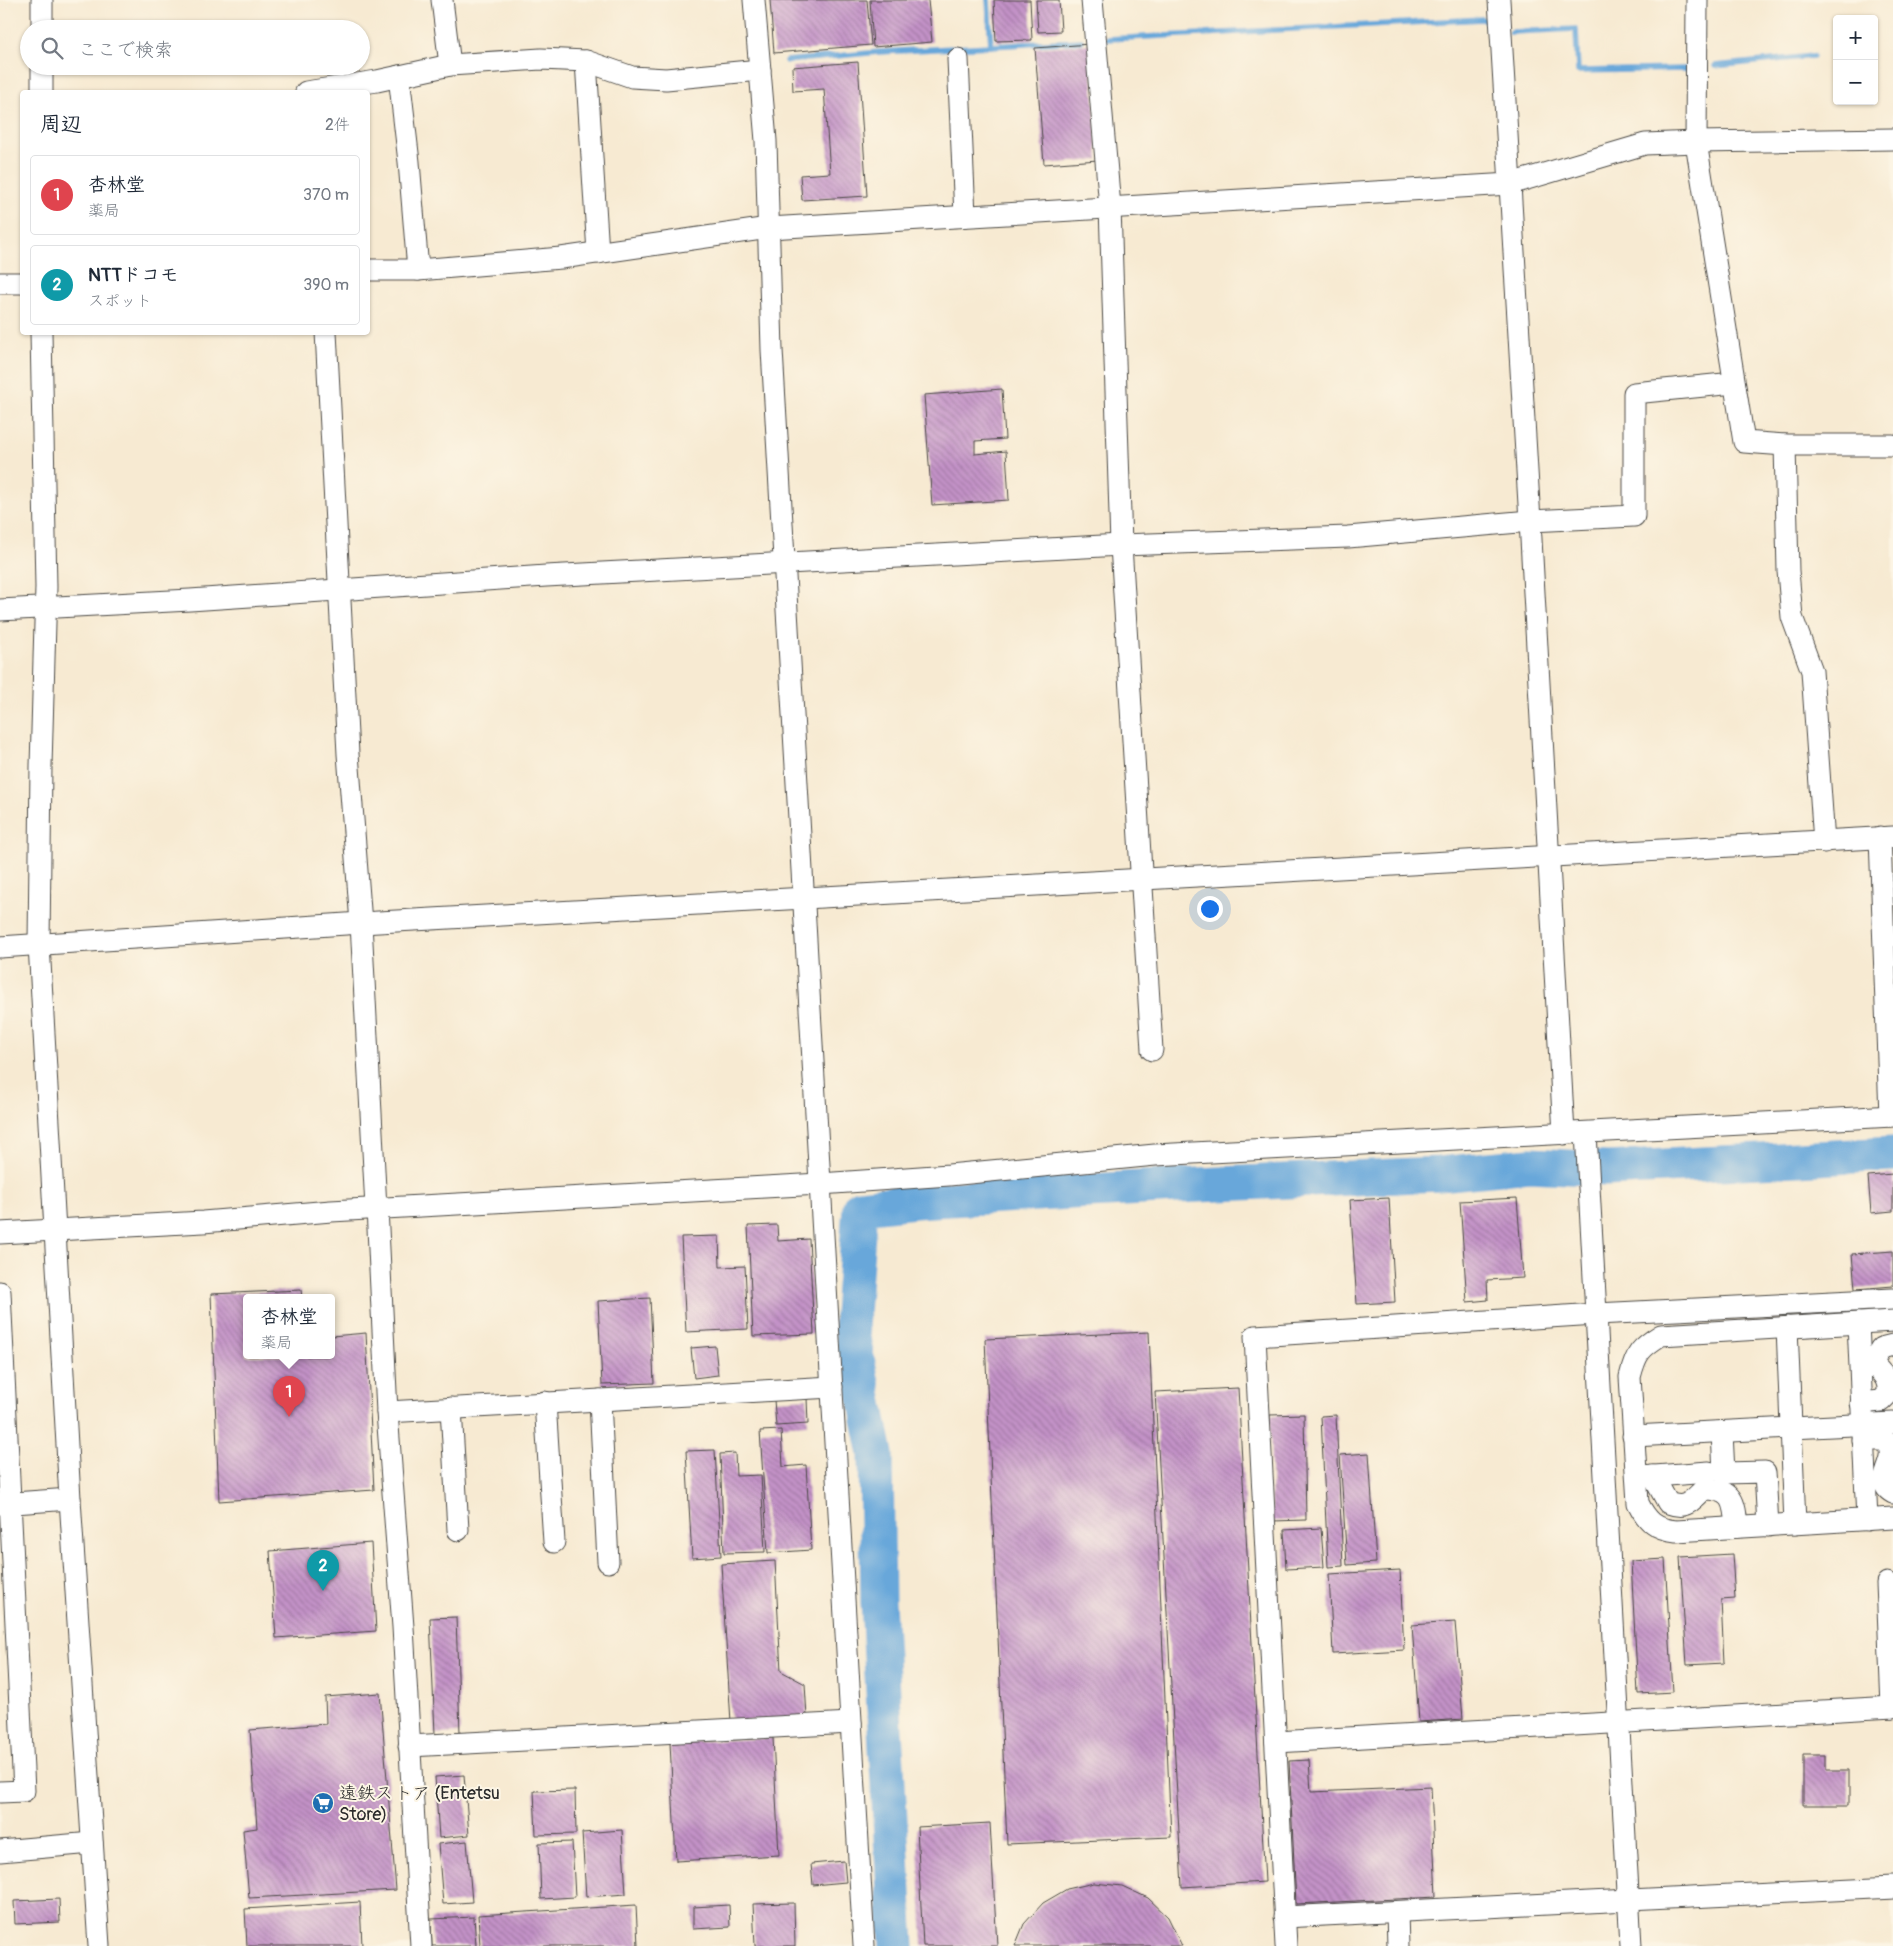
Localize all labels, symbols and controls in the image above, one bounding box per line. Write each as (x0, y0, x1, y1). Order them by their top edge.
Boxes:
map controls (1833, 15, 1878, 105)
button: + (1833, 15, 1878, 60)
search box (20, 20, 370, 75)
icon: search (38, 34, 66, 62)
text: ここで検索 (78, 38, 173, 62)
button: − (1833, 60, 1878, 105)
text: 周辺 (40, 111, 82, 138)
text: 2件 (325, 115, 350, 135)
text: 杏林堂 (88, 173, 145, 197)
text: 1 (54, 185, 60, 205)
text: 370 m (303, 185, 349, 205)
text: 薬局 (88, 201, 120, 221)
text: NTTドコモ (88, 263, 179, 287)
text: 2 (53, 275, 61, 295)
text: 390 m (303, 275, 349, 295)
text: スポット (88, 291, 152, 311)
your location (1197, 896, 1223, 922)
popup (243, 1294, 335, 1359)
text: 杏林堂 (260, 1305, 318, 1329)
text: 薬局 (260, 1333, 293, 1353)
pin: 1 (273, 1376, 305, 1417)
pin: 2 (307, 1550, 339, 1591)
place label: 遠鉄ストア (Entetsu Store) (339, 1782, 500, 1826)
supermarket icon: 遠鉄ストア (Entetsu Store) (311, 1791, 335, 1815)

